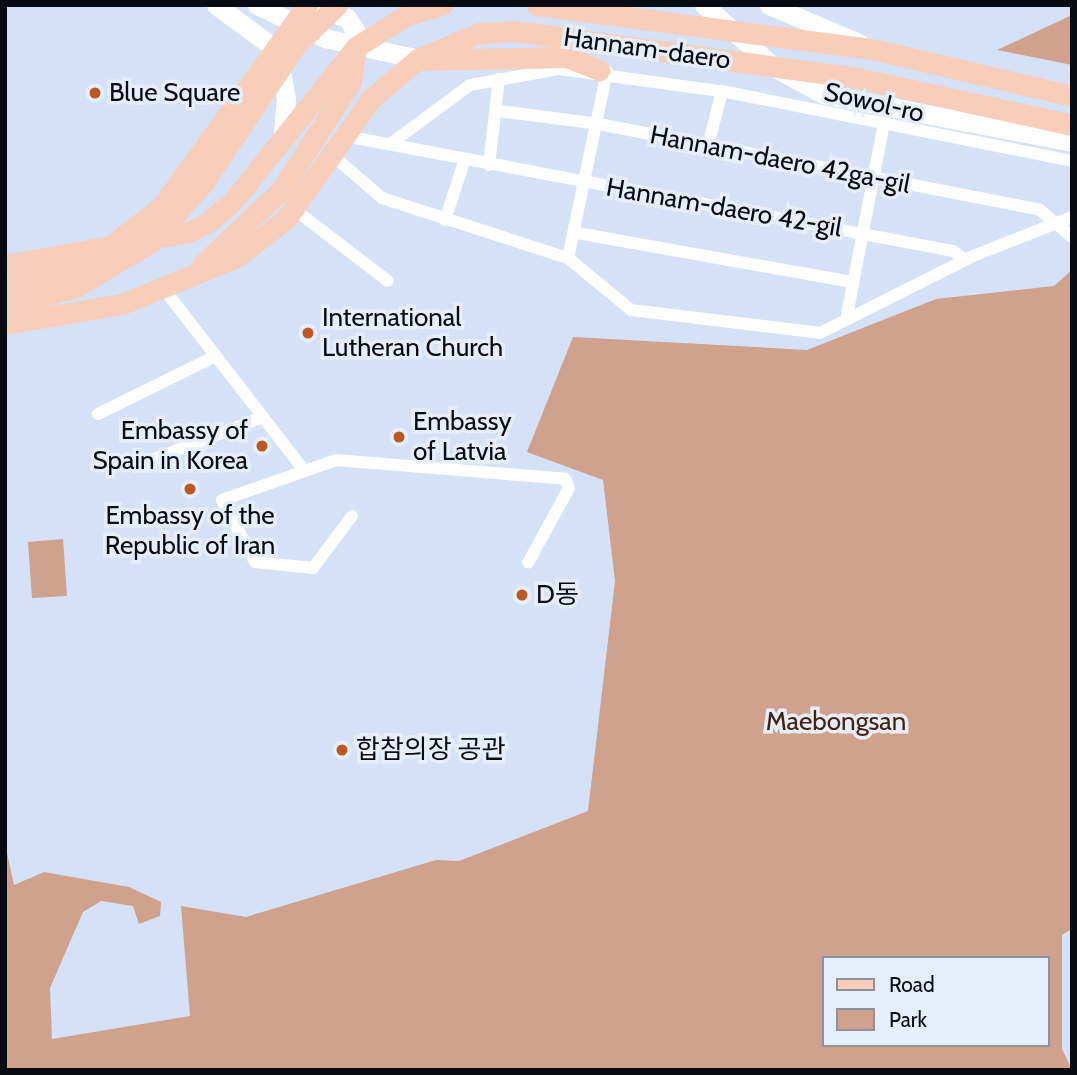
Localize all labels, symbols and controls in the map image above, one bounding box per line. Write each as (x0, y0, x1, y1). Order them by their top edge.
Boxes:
street label: Hannam-daero (561, 22, 733, 76)
street label: Sowol-ro (821, 76, 927, 130)
place label: Blue Square (109, 77, 240, 109)
marker: Blue Square (87, 85, 103, 101)
street label: Hannam-daero 42ga-gil (647, 119, 913, 201)
street label: Hannam-daero 42-gil (604, 172, 844, 244)
place label: International Lutheran Church (322, 302, 503, 364)
marker: International Lutheran Church (300, 325, 316, 341)
place label: Embassy of Latvia (413, 406, 512, 467)
place label: Embassy of Spain in Korea (92, 415, 248, 476)
marker: Embassy of Latvia (391, 429, 407, 445)
marker: Embassy of Spain in Korea (254, 438, 270, 454)
marker: Embassy of the Republic of Iran (182, 481, 198, 497)
place label: Embassy of the Republic of Iran (105, 500, 275, 562)
place label: D동 (536, 579, 579, 611)
marker: D동 (514, 587, 530, 603)
park label: Maebongsan (766, 706, 906, 738)
place label: 합참의장 공관 (356, 734, 505, 766)
marker: 합참의장 공관 (334, 742, 350, 758)
legend (822, 956, 1049, 1047)
text: Road (889, 972, 935, 997)
text: Park (889, 1007, 927, 1032)

